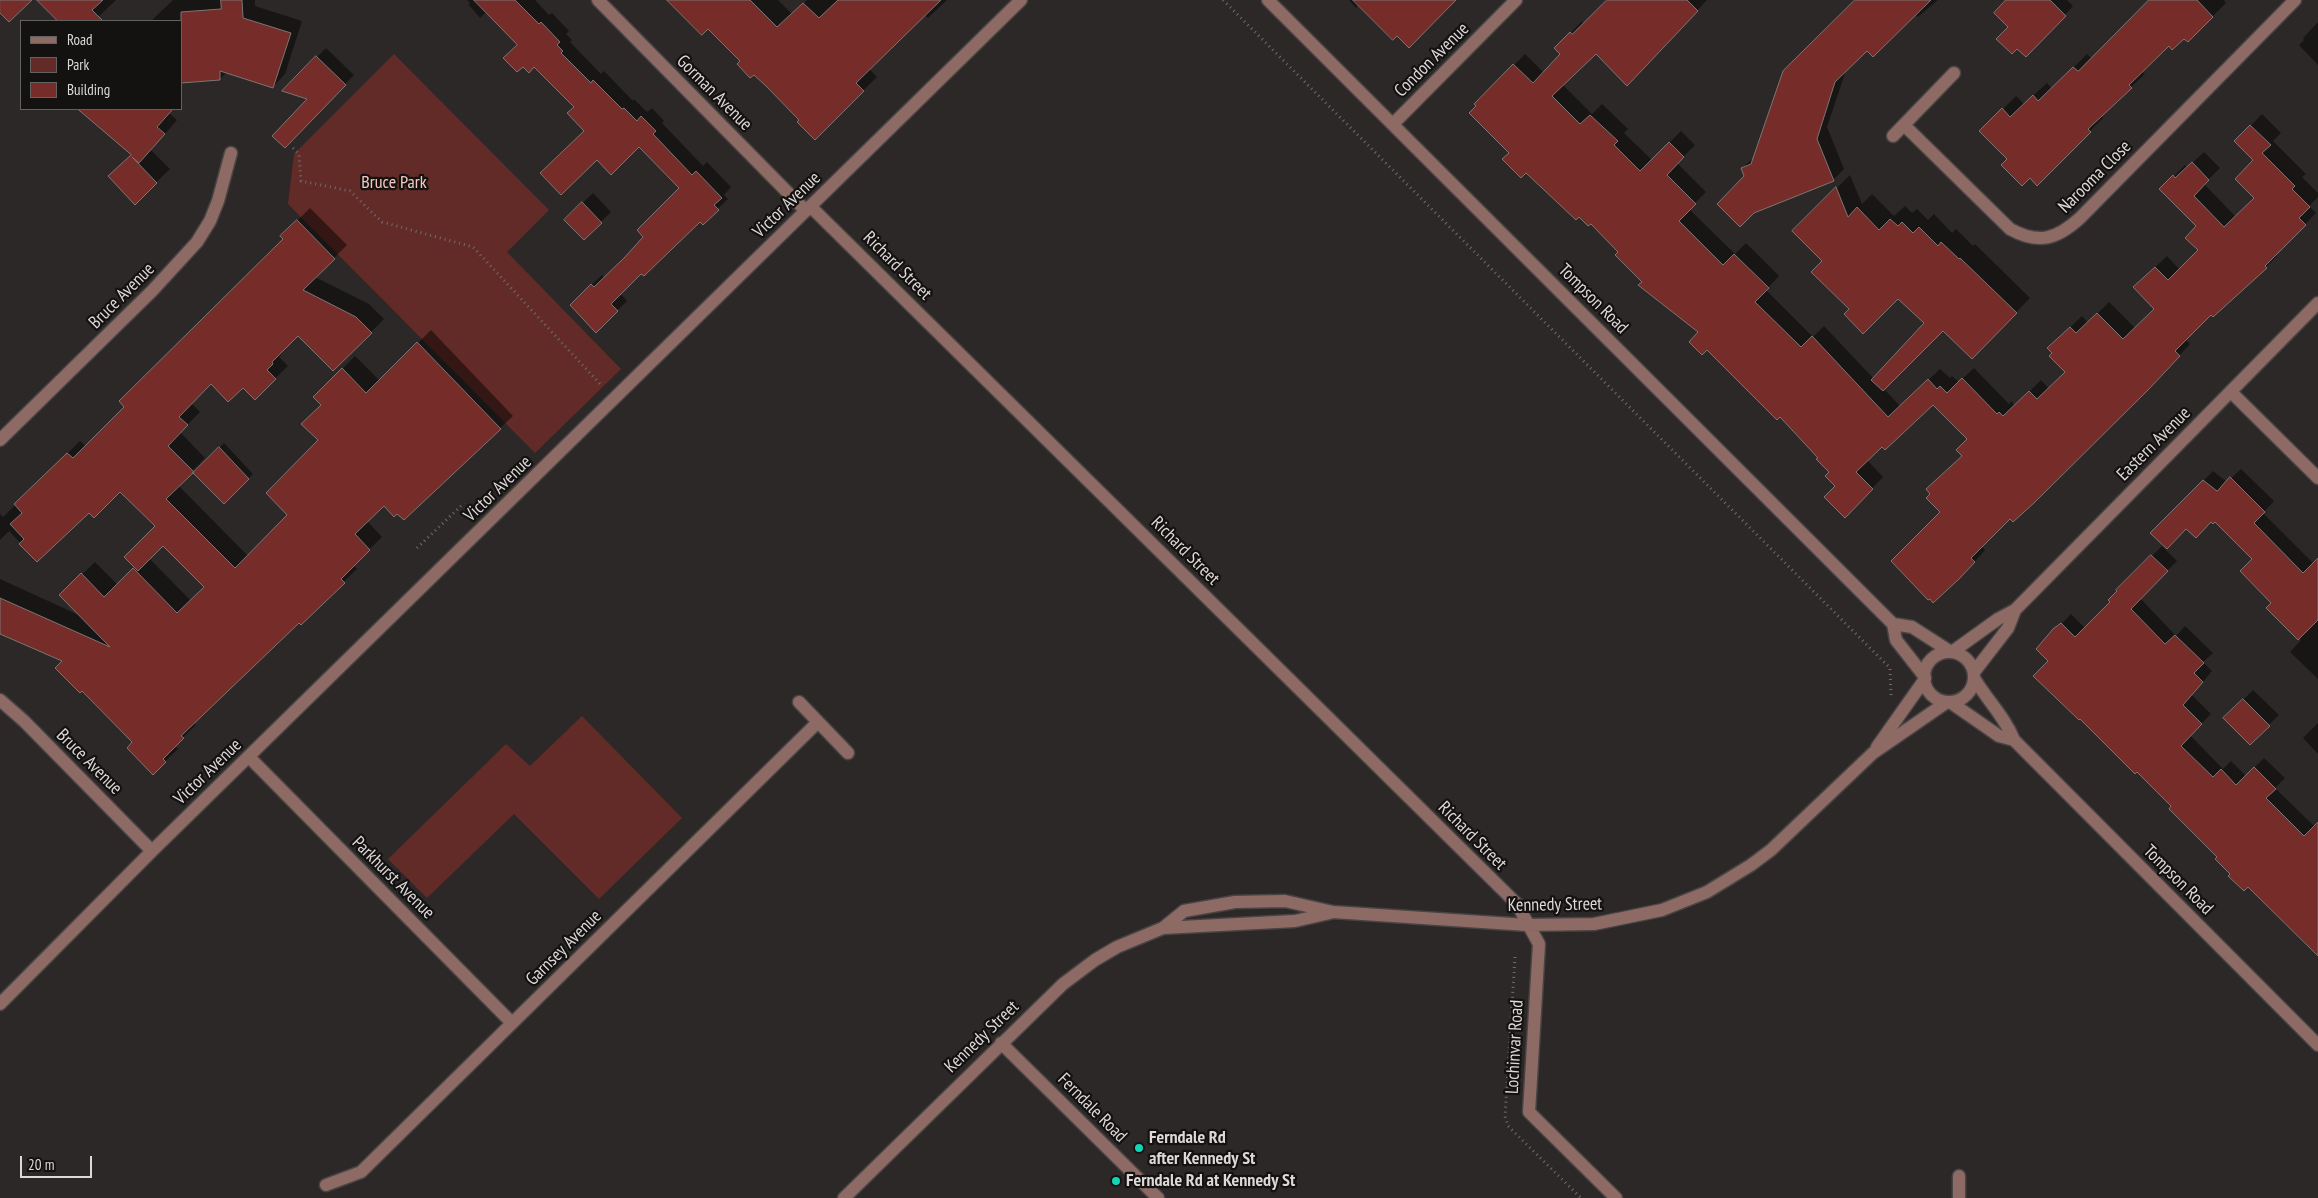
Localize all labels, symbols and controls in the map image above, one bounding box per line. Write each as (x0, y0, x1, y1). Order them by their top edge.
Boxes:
street label: Condon Avenue (1390, 18, 1474, 102)
legend (20, 20, 182, 110)
text: Road (67, 30, 93, 49)
street label: Gorman Avenue (672, 51, 756, 135)
text: Park (67, 55, 89, 74)
text: Building (67, 80, 110, 99)
street label: Narooma Close (2054, 136, 2136, 218)
street label: Victor Avenue (749, 168, 825, 242)
park label: Bruce Park (361, 172, 427, 194)
street label: Richard Street (858, 227, 936, 305)
street label: Bruce Avenue (85, 259, 159, 333)
street label: Tompson Road (1554, 260, 1632, 338)
street label: Eastern Avenue (2113, 403, 2195, 485)
street label: Victor Avenue (460, 452, 536, 526)
street label: Richard Street (1146, 512, 1224, 590)
street label: Bruce Avenue (52, 725, 126, 799)
street label: Victor Avenue (170, 735, 246, 809)
street label: Richard Street (1433, 797, 1511, 875)
street label: Parkhurst Avenue (347, 832, 439, 924)
street label: Tompson Road (2139, 841, 2217, 919)
street label: Kennedy Street (1508, 893, 1602, 917)
street label: Garnsey Avenue (522, 906, 606, 990)
street label: Kennedy Street (941, 996, 1023, 1078)
street label: Lochinvar Road (1502, 999, 1528, 1095)
street label: Ferndale Road (1053, 1069, 1131, 1147)
place label: Ferndale Rd after Kennedy St (1149, 1127, 1255, 1170)
marker: Ferndale Rd after Kennedy St (1133, 1142, 1145, 1154)
scale bar (22, 1146, 95, 1178)
text: 20 m (28, 1155, 54, 1174)
place label: Ferndale Rd at Kennedy St (1126, 1170, 1295, 1192)
marker: Ferndale Rd at Kennedy St (1110, 1175, 1122, 1187)

